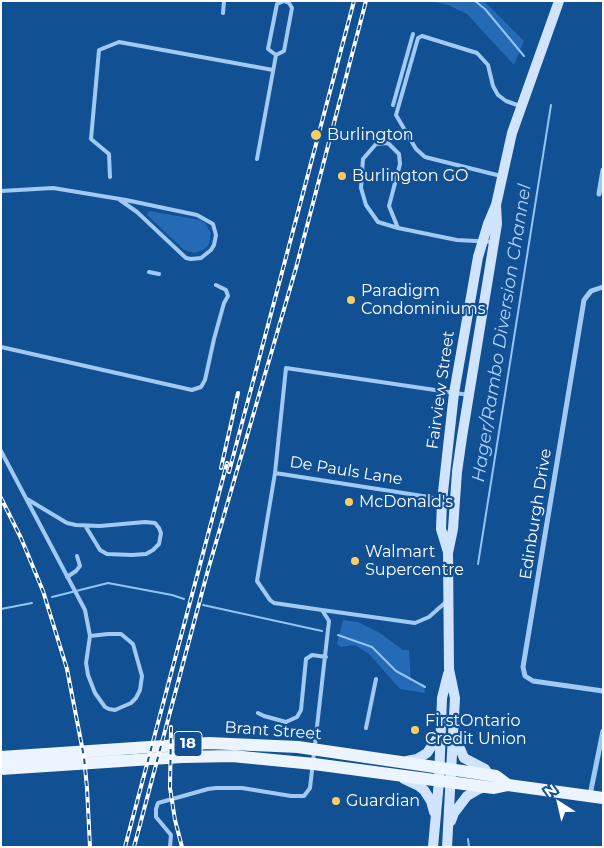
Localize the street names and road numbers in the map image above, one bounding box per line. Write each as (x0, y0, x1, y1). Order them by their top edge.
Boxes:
street label: Fairview Street (423, 330, 459, 450)
street label: Edinburgh Drive (516, 447, 556, 581)
street label: De Pauls Lane (288, 453, 404, 489)
street label: Brant Street (224, 718, 322, 744)
road number: 18 (174, 732, 202, 756)

